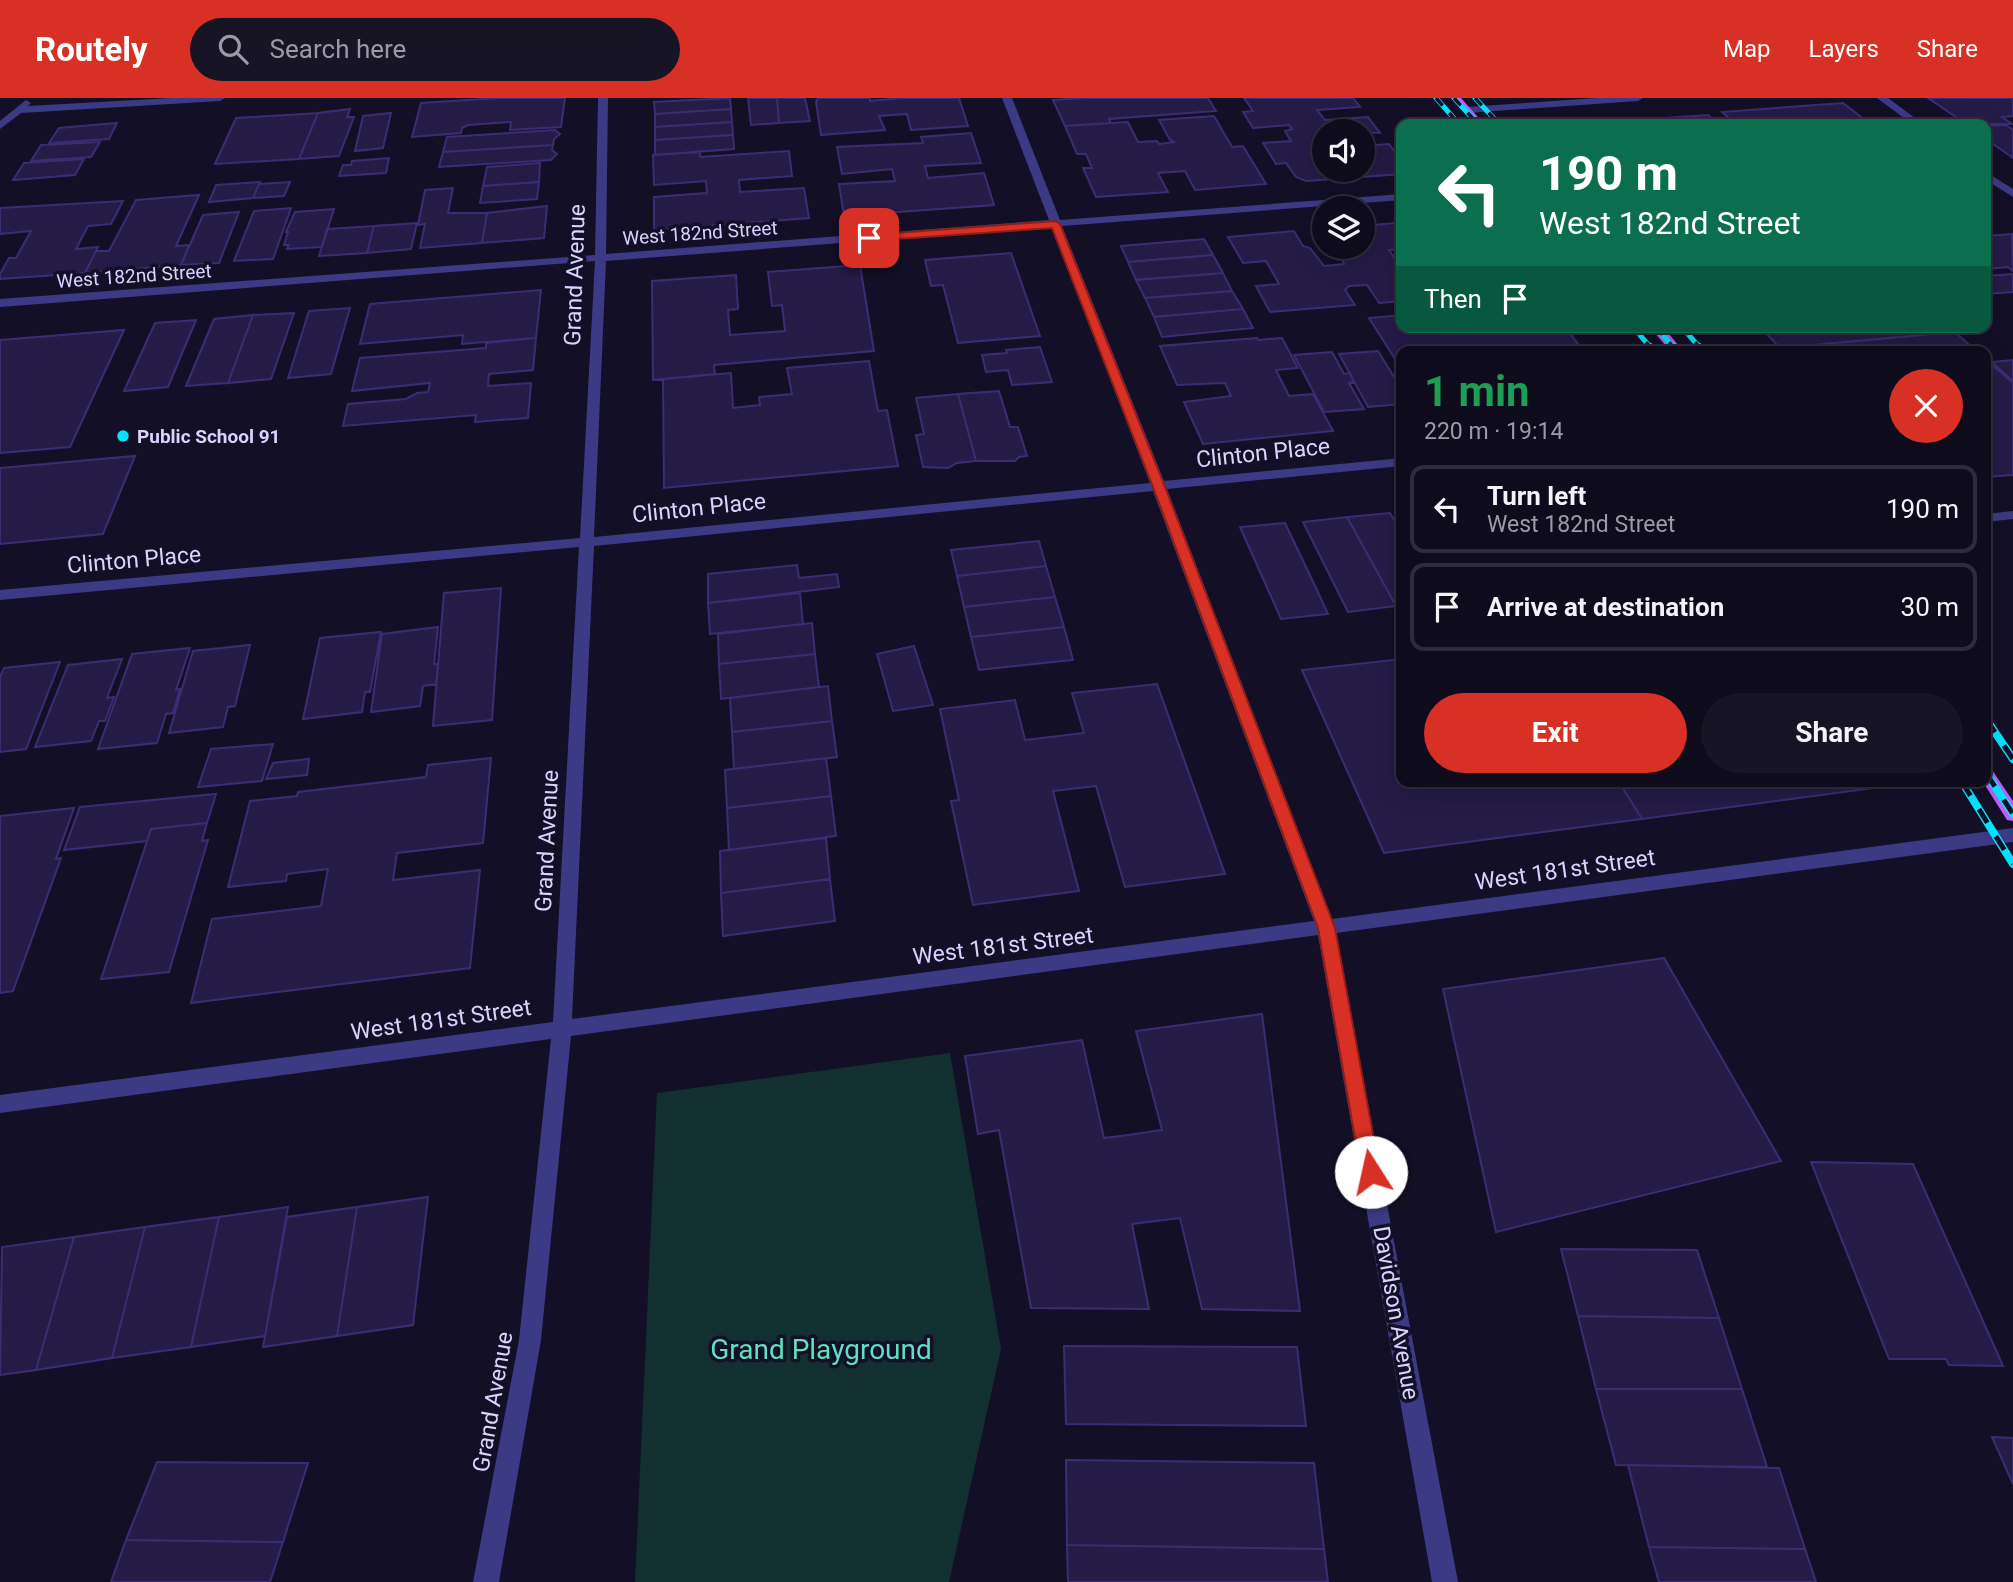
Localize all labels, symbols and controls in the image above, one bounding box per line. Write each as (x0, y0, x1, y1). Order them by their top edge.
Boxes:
search box (190, 18, 680, 81)
text: Routely (35, 30, 148, 69)
icon: search (214, 30, 252, 68)
text: Search here (270, 34, 406, 64)
text: Map (1723, 35, 1771, 63)
text: Layers (1809, 35, 1879, 63)
text: Share (1917, 35, 1978, 63)
map controls (1312, 119, 1375, 259)
button: sound (1312, 119, 1375, 182)
text: 190 m (1539, 145, 1678, 202)
icon: left (1424, 147, 1515, 238)
button: layers (1312, 196, 1375, 259)
street label: Grand Avenue (559, 204, 591, 346)
text: West 182nd Street (1539, 204, 1801, 242)
pin (839, 208, 899, 268)
street label: West 182nd Street (622, 216, 778, 250)
icon: arrive (850, 219, 888, 257)
street label: West 182nd Street (56, 259, 212, 293)
icon: arrive (1496, 280, 1534, 318)
text: Then (1424, 284, 1482, 314)
text: 1 min (1424, 367, 1530, 416)
button: close (1889, 369, 1963, 443)
text: 220 m · 19:14 (1424, 418, 1563, 445)
place label: Public School 91 (137, 425, 281, 448)
marker: Public School 91 (115, 428, 131, 444)
street label: Clinton Place (1195, 433, 1331, 473)
text: Turn left (1487, 481, 1586, 511)
street label: Clinton Place (631, 488, 767, 528)
icon: left (1428, 490, 1466, 528)
text: 190 m (1886, 494, 1959, 524)
text: West 182nd Street (1487, 511, 1675, 538)
street label: Clinton Place (66, 541, 202, 579)
icon: arrive (1428, 588, 1466, 626)
text: Arrive at destination (1487, 592, 1724, 622)
text: 30 m (1901, 592, 1959, 622)
button: Exit (1424, 693, 1687, 773)
button: Share (1701, 693, 1963, 773)
street label: Grand Avenue (530, 769, 564, 913)
street label: West 181st Street (1473, 844, 1657, 896)
street label: West 181st Street (911, 922, 1095, 970)
street label: West 181st Street (349, 994, 533, 1046)
position arrow (1334, 1135, 1408, 1209)
street label: Davidson Avenue (1367, 1224, 1425, 1402)
street label: Grand Avenue (467, 1330, 519, 1474)
park label: Grand Playground (710, 1333, 932, 1366)

